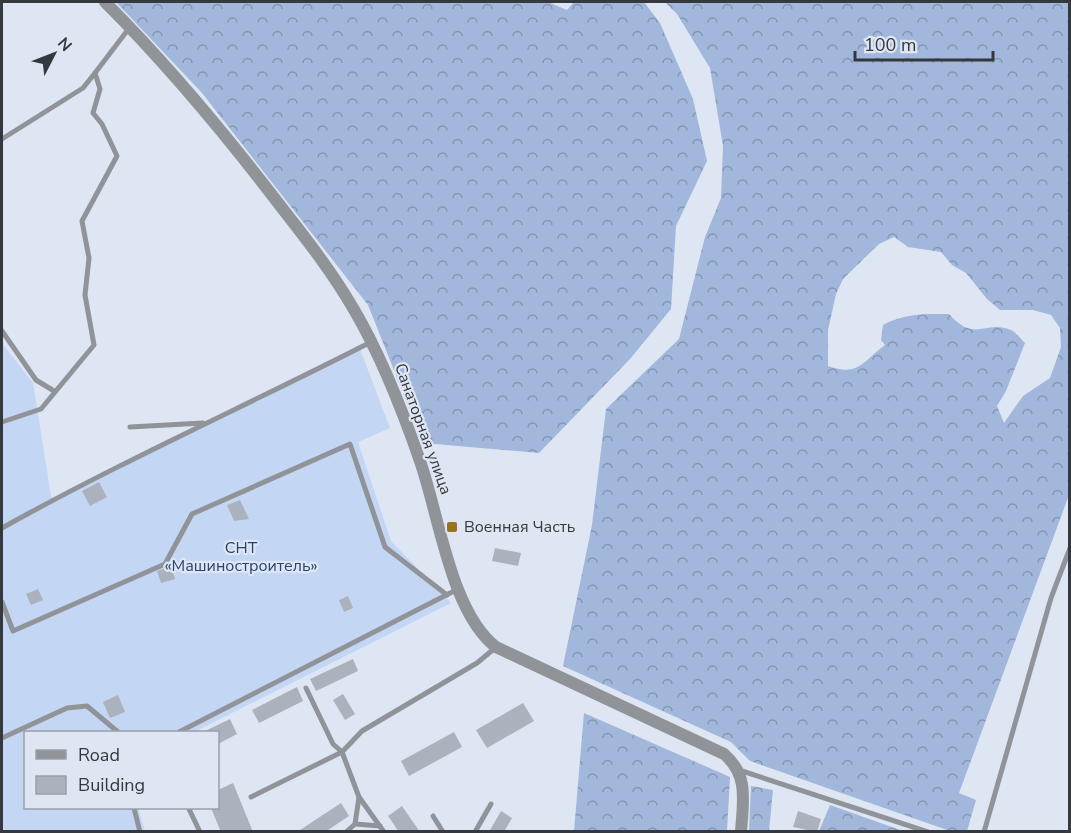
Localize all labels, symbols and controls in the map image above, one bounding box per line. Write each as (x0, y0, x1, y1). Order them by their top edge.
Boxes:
north arrow (24, 24, 84, 84)
scale bar (855, 24, 993, 62)
text: N (52, 33, 77, 56)
text: 100 m (864, 33, 916, 57)
street label: Санаторная улица (389, 360, 457, 498)
place label: Военная Часть (464, 516, 575, 538)
marker: Военная Часть (445, 520, 459, 534)
park label: СНТ «Машиностроитель» (164, 537, 318, 577)
legend (24, 731, 219, 809)
text: Road (78, 743, 120, 767)
text: Building (78, 773, 145, 797)

